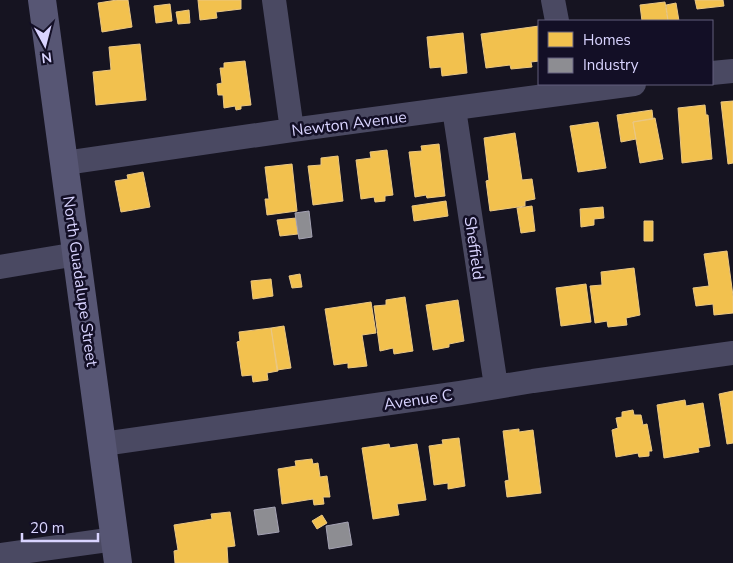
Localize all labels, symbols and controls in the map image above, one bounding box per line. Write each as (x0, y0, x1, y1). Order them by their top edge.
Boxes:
north arrow (20, 20, 70, 70)
legend (538, 20, 713, 85)
text: Homes (583, 30, 631, 50)
text: N (40, 47, 53, 67)
text: Industry (583, 55, 639, 75)
street label: Newton Avenue (290, 106, 408, 142)
street label: North Guadalupe Street (57, 194, 103, 368)
street label: Sheffield (459, 215, 489, 281)
street label: Avenue C (382, 384, 454, 416)
scale bar (22, 510, 99, 542)
text: 20 m (30, 518, 65, 538)

